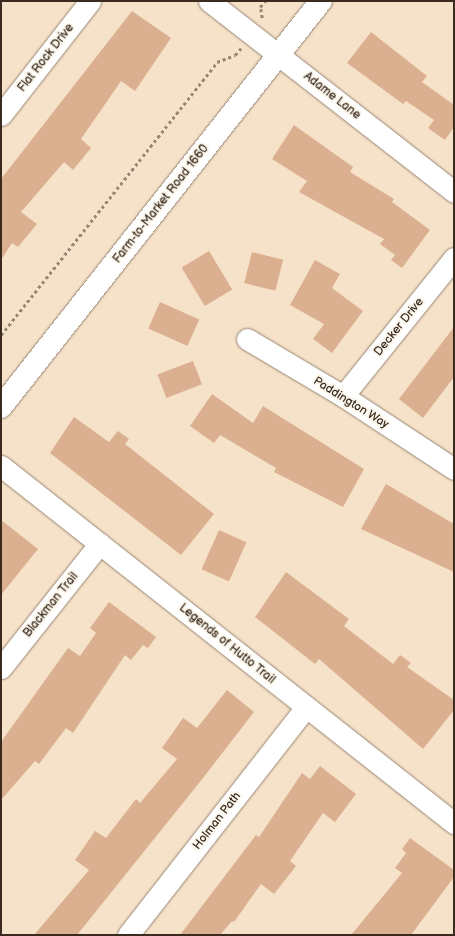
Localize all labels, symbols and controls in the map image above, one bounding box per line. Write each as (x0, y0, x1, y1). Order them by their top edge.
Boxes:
street label: Flat Rock Drive (15, 21, 77, 95)
street label: Adame Lane (301, 69, 363, 123)
street label: Farm-to-Market Road 1660 (110, 142, 212, 266)
street label: Decker Drive (371, 295, 427, 359)
street label: Paddington Way (310, 374, 392, 432)
street label: Blackman Trail (20, 570, 82, 640)
street label: Legends of Hutto Trail (176, 601, 278, 687)
street label: Holman Path (190, 789, 244, 853)

